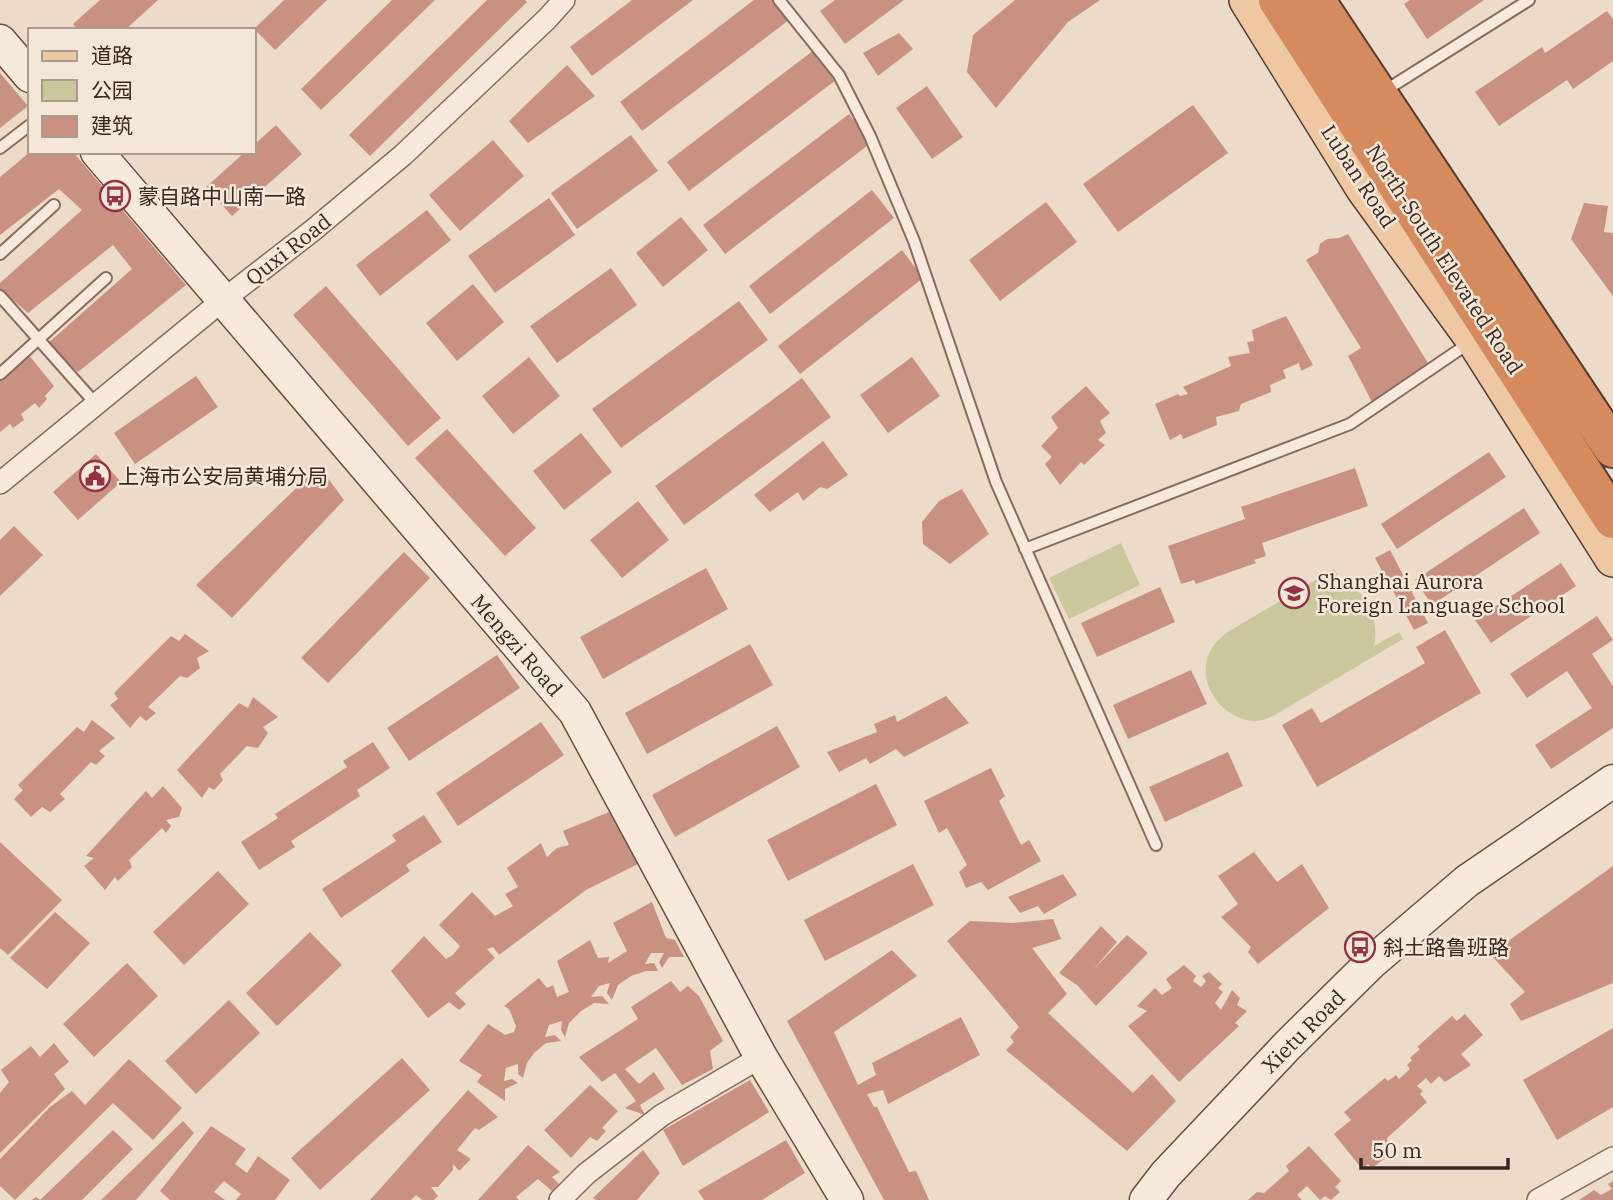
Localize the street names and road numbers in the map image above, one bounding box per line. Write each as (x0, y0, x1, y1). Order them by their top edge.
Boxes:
street label: Luban Road (1315, 119, 1403, 233)
street label: North-South Elevated Road (1360, 139, 1530, 379)
street label: Quxi Road (239, 207, 337, 291)
street label: Mengzi Road (465, 588, 569, 702)
street label: Xietu Road (1255, 983, 1351, 1079)

